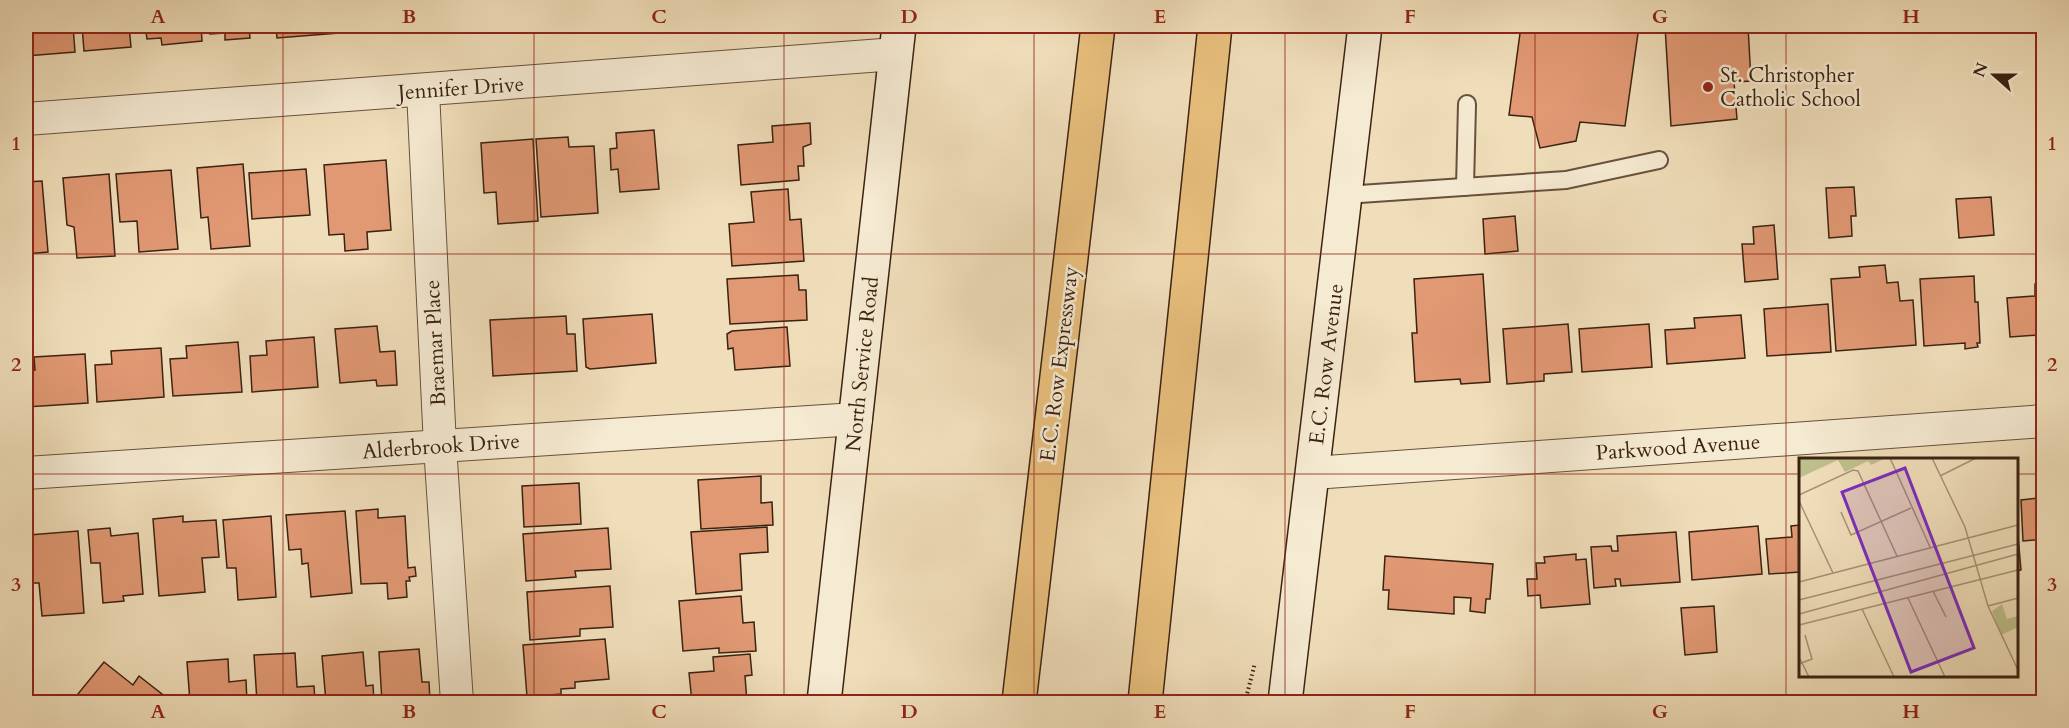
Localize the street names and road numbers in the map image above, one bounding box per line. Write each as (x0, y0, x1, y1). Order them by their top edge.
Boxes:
street label: Jennifer Drive (394, 70, 525, 108)
street label: E.C. Row Expressway (1033, 265, 1086, 463)
street label: North Service Road (839, 275, 886, 453)
street label: Braemar Place (418, 279, 453, 407)
street label: E.C. Row Avenue (1302, 282, 1351, 446)
street label: Alderbrook Drive (361, 427, 521, 466)
street label: Parkwood Avenue (1595, 427, 1761, 468)

